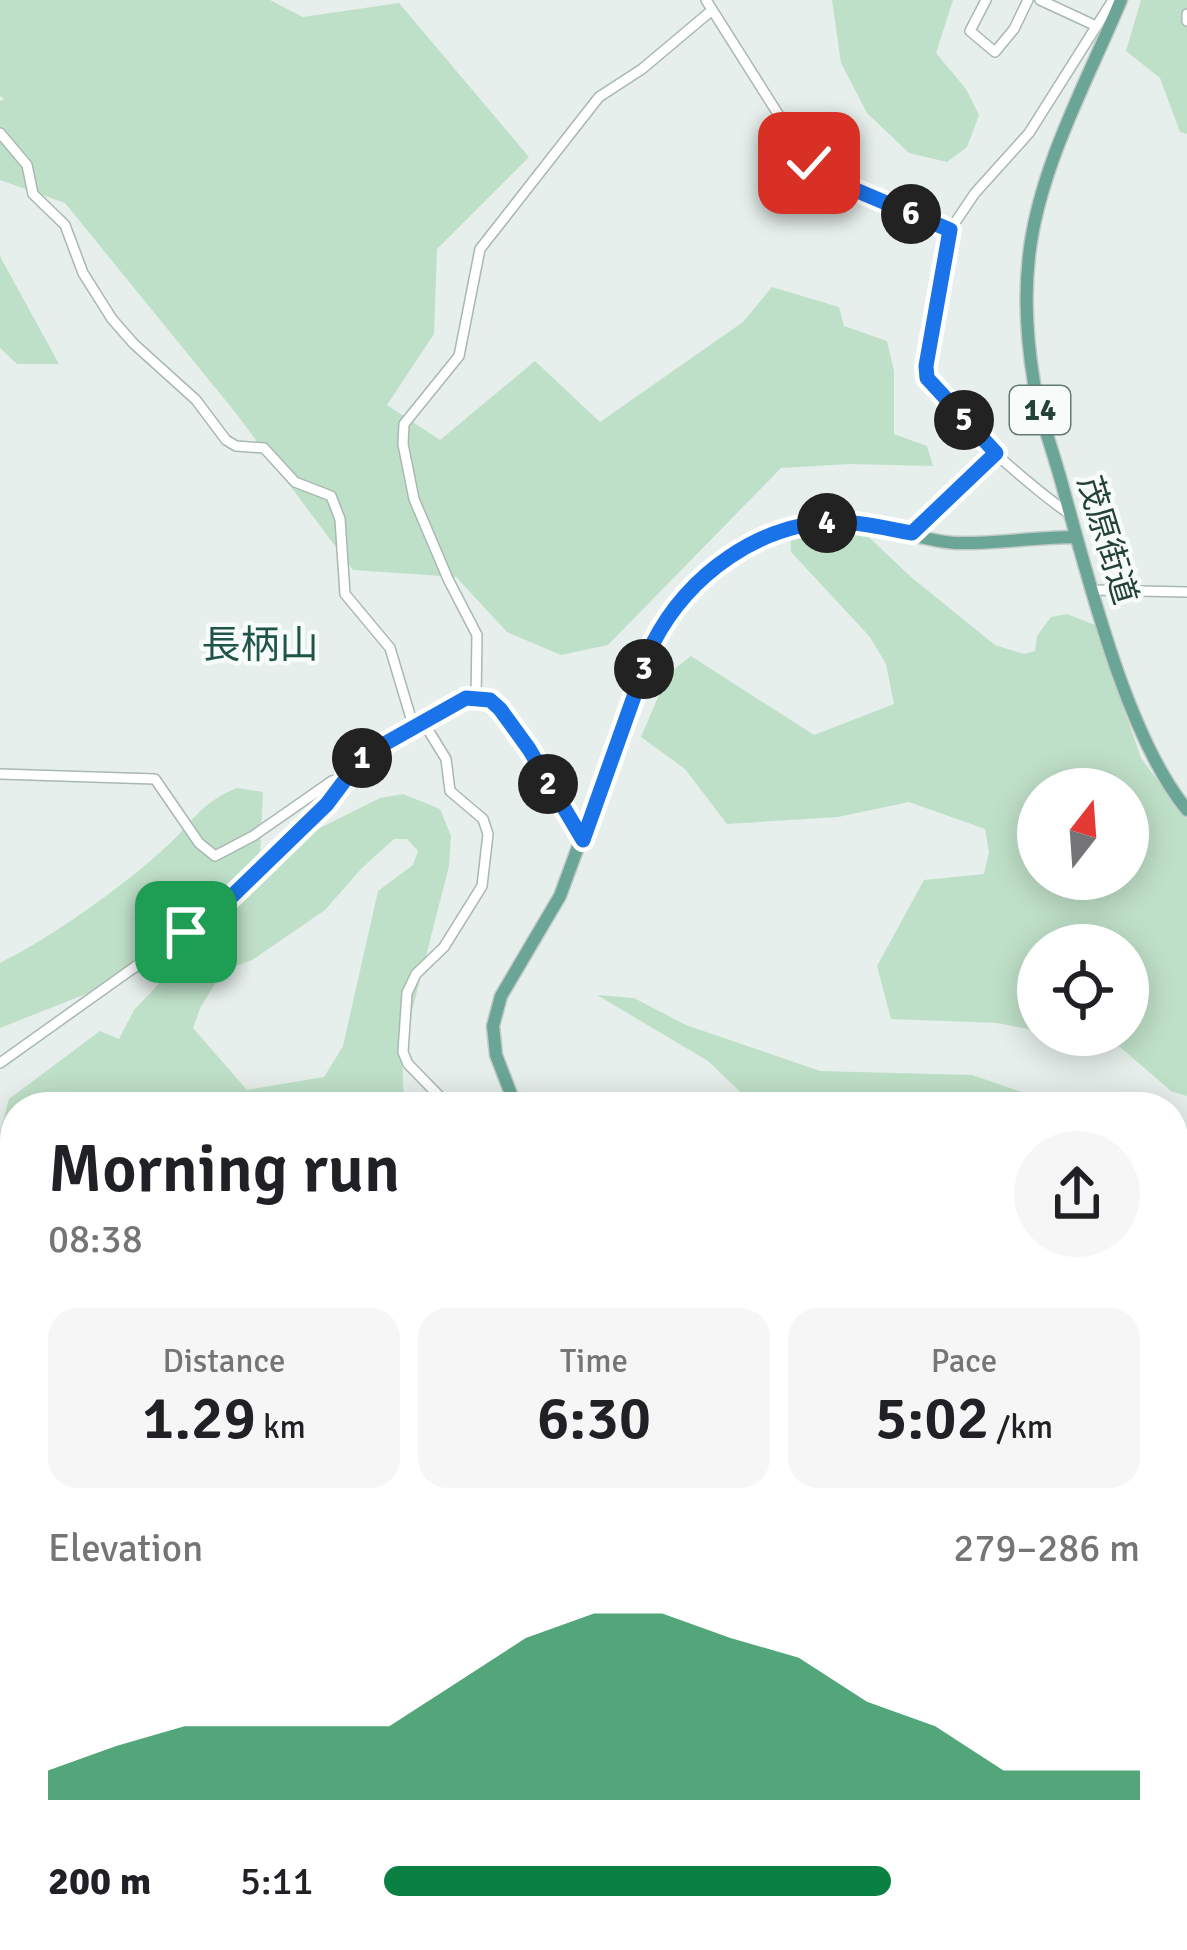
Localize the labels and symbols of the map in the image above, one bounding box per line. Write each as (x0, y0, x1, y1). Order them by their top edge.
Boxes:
pin (758, 112, 860, 214)
pin: 6 (881, 184, 941, 244)
road number: 14 (1010, 386, 1070, 434)
pin: 5 (934, 390, 994, 450)
street label: 茂原街道 (1068, 471, 1146, 609)
pin: 4 (797, 493, 857, 553)
district label: 長柄山 (201, 621, 319, 669)
pin: 3 (614, 639, 674, 699)
pin: 1 (332, 728, 392, 788)
pin: 2 (518, 754, 578, 814)
north arrow (1017, 768, 1149, 900)
pin (135, 881, 237, 983)

